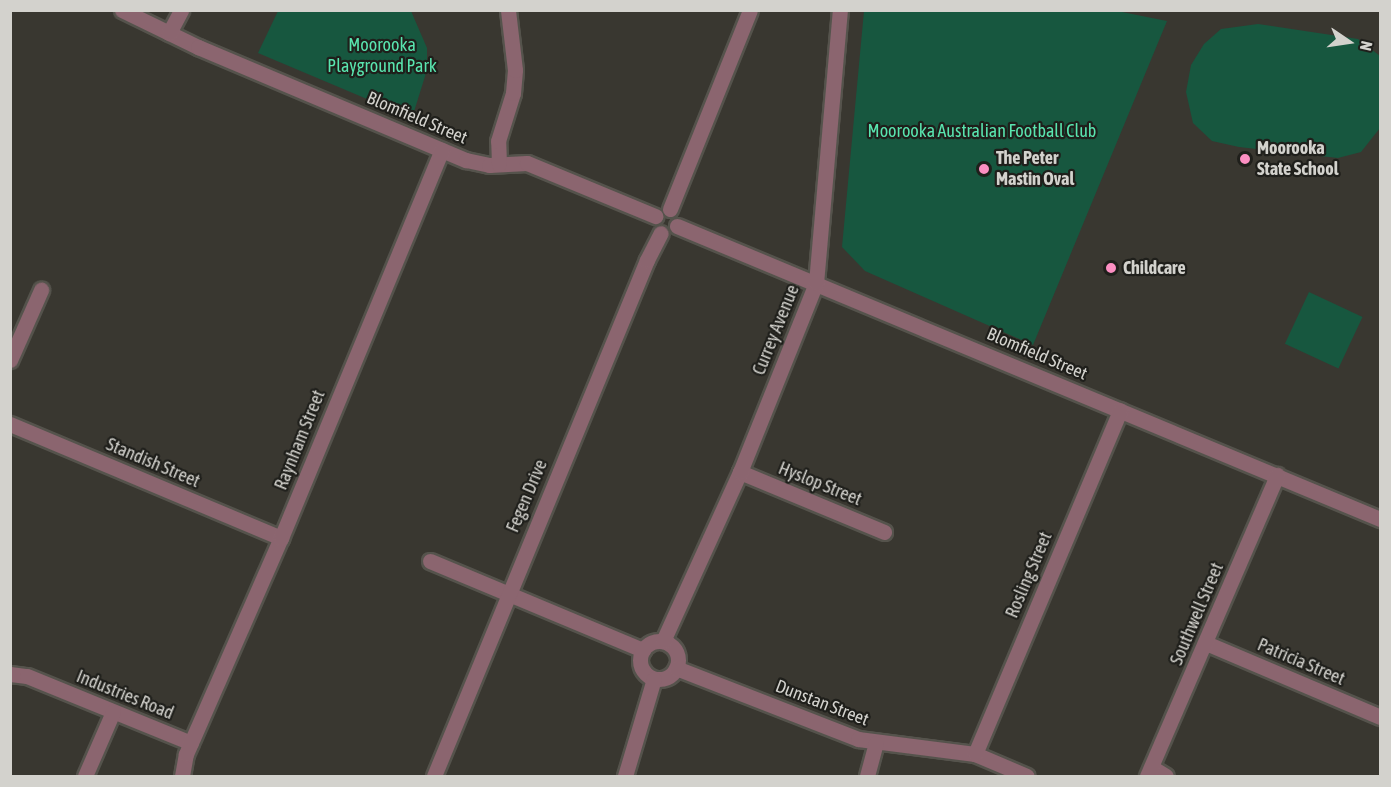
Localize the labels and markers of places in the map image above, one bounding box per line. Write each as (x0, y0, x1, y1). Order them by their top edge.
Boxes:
place label: Moorooka State School (1257, 138, 1338, 180)
place label: The Peter Mastin Oval (996, 148, 1074, 190)
marker: Moorooka State School (1238, 152, 1252, 166)
marker: The Peter Mastin Oval (977, 162, 991, 176)
place label: Childcare (1123, 257, 1186, 279)
marker: Childcare (1104, 261, 1118, 275)

